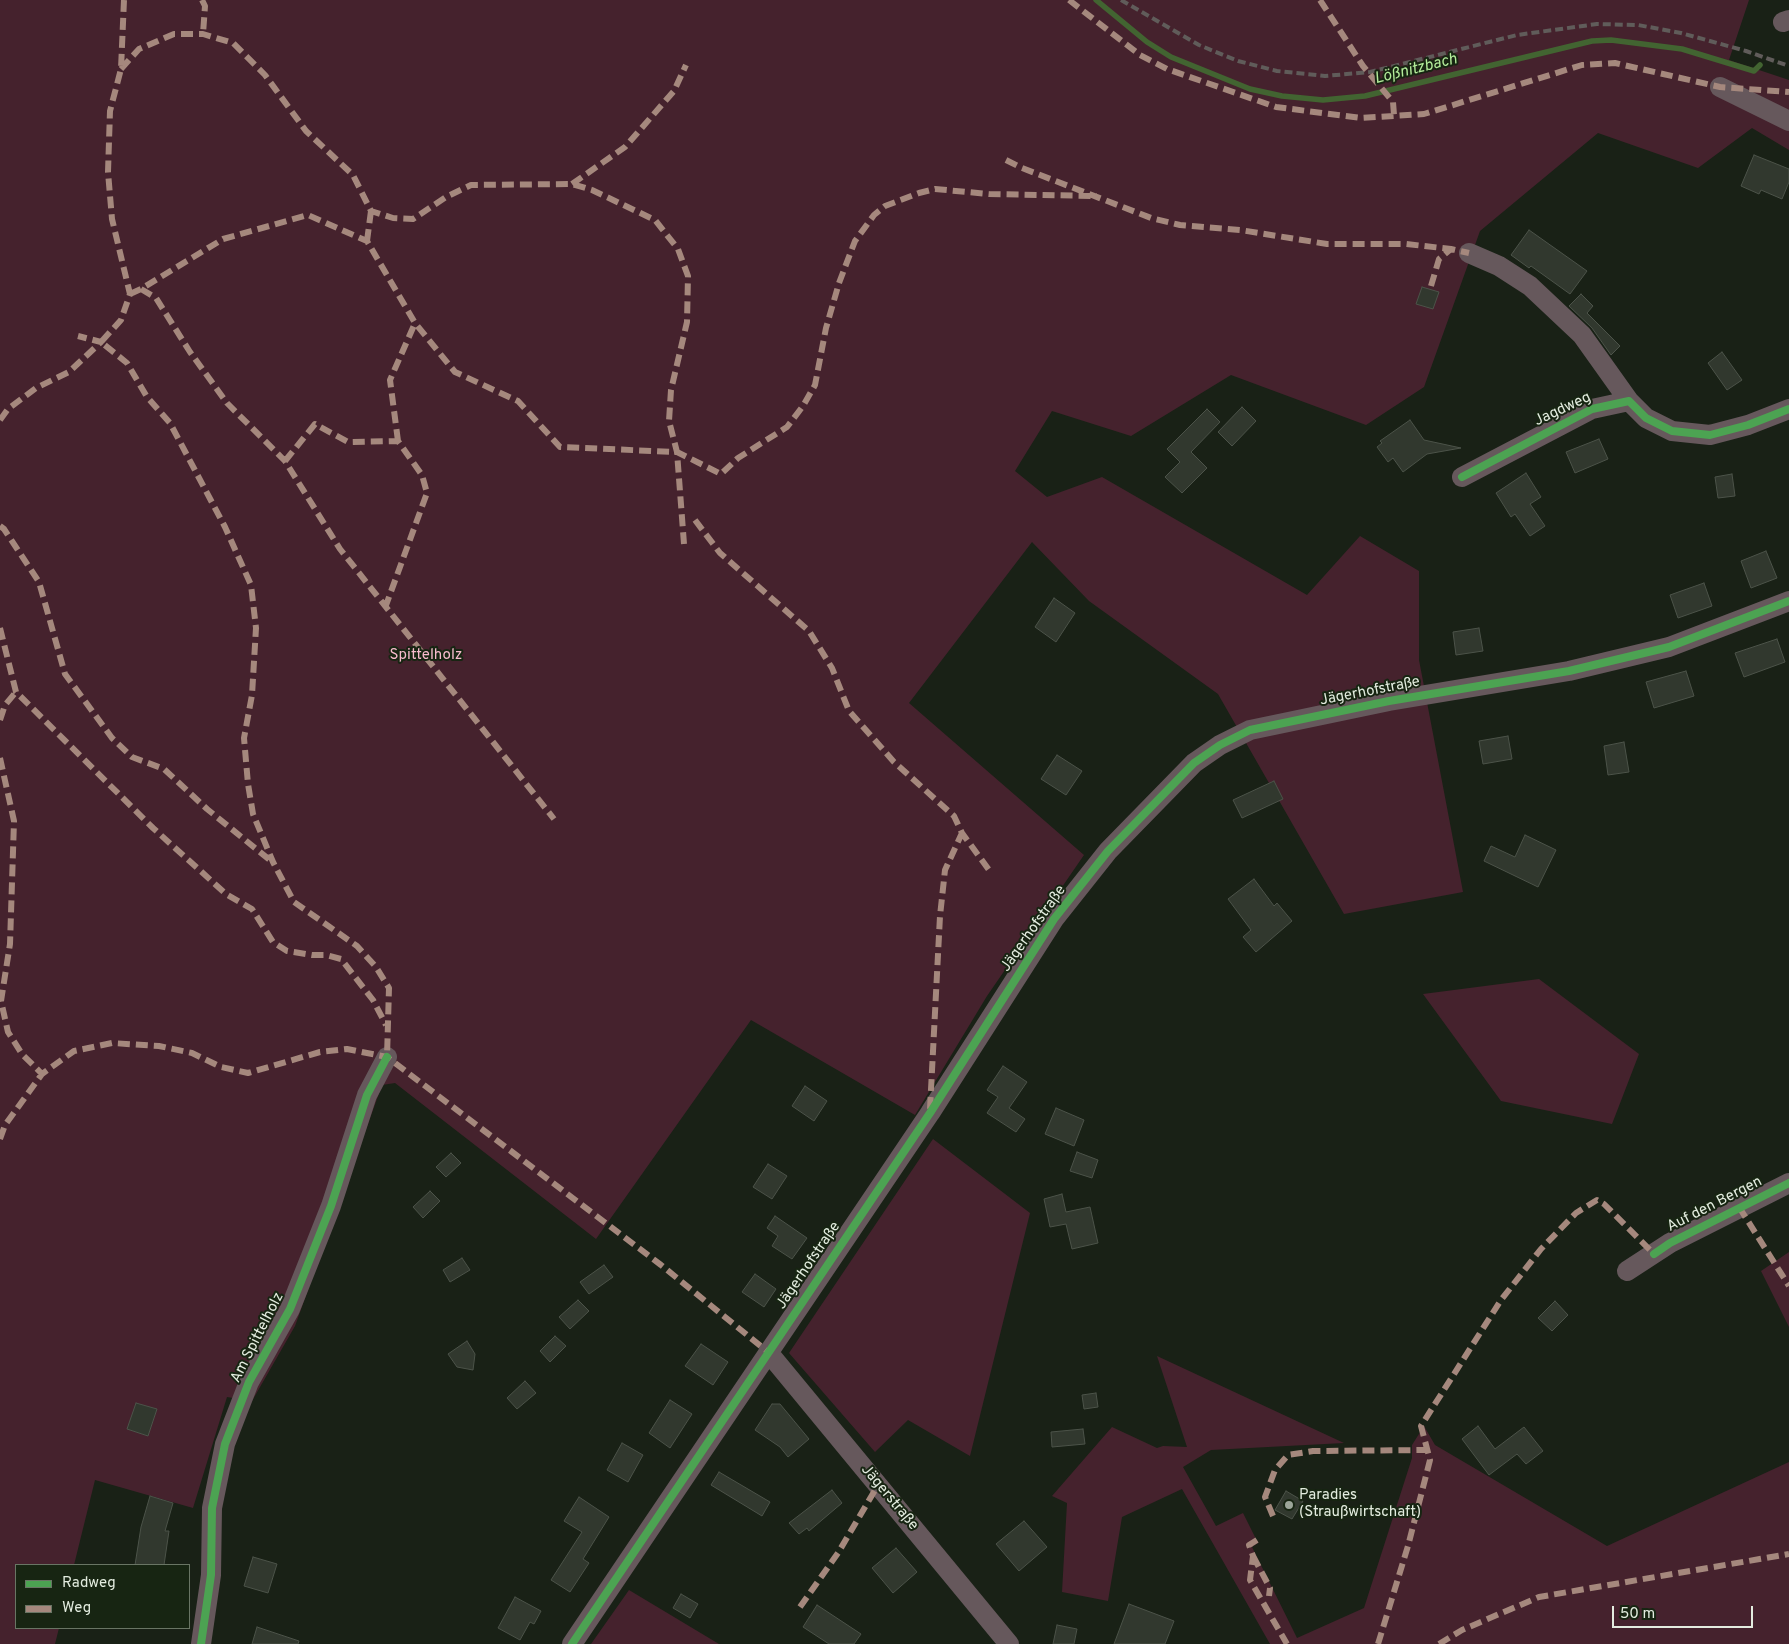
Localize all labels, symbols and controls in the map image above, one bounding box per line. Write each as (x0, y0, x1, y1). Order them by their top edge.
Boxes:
water label: Lößnitzbach (1373, 50, 1459, 90)
street label: Jagdweg (1532, 389, 1594, 431)
park label: Spittelholz (390, 647, 462, 665)
street label: Jägerhofstraße (1318, 673, 1422, 711)
street label: Jägerhofstraße (997, 882, 1071, 976)
street label: Auf den Bergen (1664, 1173, 1766, 1237)
street label: Jägerhofstraße (773, 1219, 845, 1313)
street label: Am Spittelholz (227, 1290, 289, 1386)
street label: Jägerstraße (856, 1462, 922, 1534)
place label: Paradies (Straußwirtschaft) (1299, 1487, 1421, 1522)
marker: Paradies (Straußwirtschaft) (1283, 1499, 1295, 1511)
legend (15, 1564, 190, 1629)
text: Radweg (62, 1574, 116, 1593)
scale bar (1614, 1596, 1755, 1628)
text: Weg (62, 1599, 91, 1618)
text: 50 m (1620, 1605, 1655, 1624)

